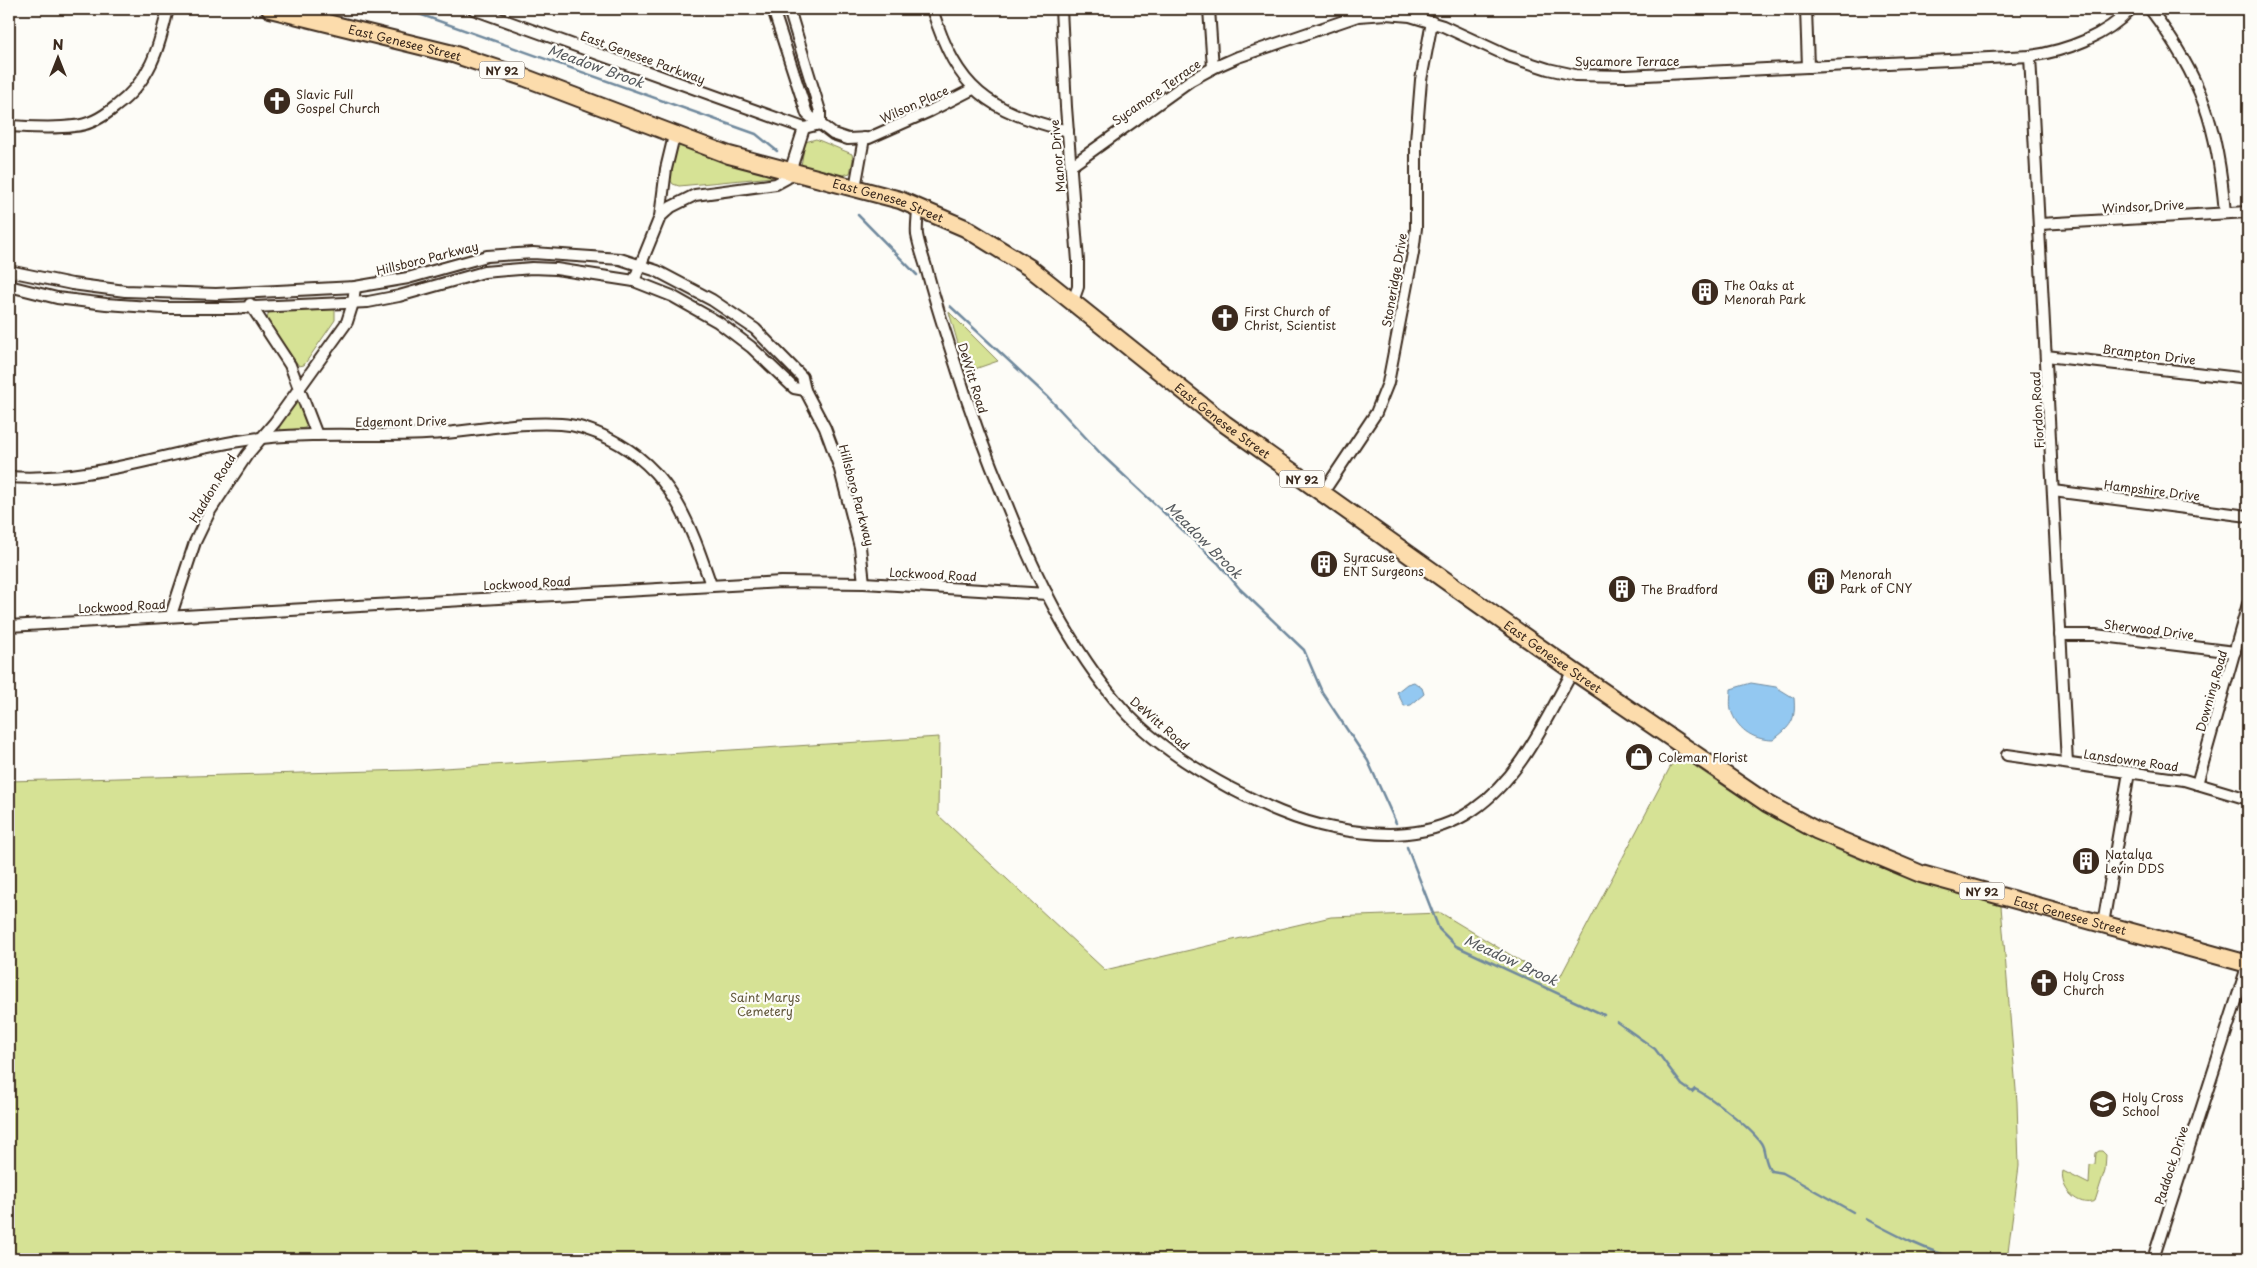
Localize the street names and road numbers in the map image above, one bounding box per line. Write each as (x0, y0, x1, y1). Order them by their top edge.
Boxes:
street label: East Genesee Street (347, 20, 464, 65)
street label: East Genesee Parkway (578, 26, 708, 88)
street label: Sycamore Terrace (1575, 52, 1679, 70)
street label: Sycamore Terrace (1108, 55, 1204, 129)
road number: NY 92 (480, 62, 524, 78)
street label: Wilson Place (877, 81, 951, 127)
street label: Manor Drive (1045, 119, 1069, 193)
street label: East Genesee Street (831, 174, 947, 227)
street label: Windsor Drive (2101, 195, 2185, 217)
street label: Stoneridge Drive (1377, 231, 1411, 329)
street label: Hillsboro Parkway (374, 237, 480, 279)
street label: Brampton Drive (2101, 339, 2197, 369)
street label: DeWitt Road (954, 340, 992, 416)
street label: Fiordon Road (2026, 371, 2048, 449)
street label: East Genesee Street (1171, 378, 1274, 463)
street label: Edgemont Drive (355, 411, 447, 431)
street label: Hillsboro Parkway (835, 442, 879, 548)
street label: Haddon Road (184, 450, 240, 526)
road number: NY 92 (1280, 470, 1324, 488)
street label: Hampshire Drive (2103, 475, 2201, 505)
street label: Lockwood Road (889, 563, 977, 585)
street label: Lockwood Road (483, 572, 571, 594)
street label: Lockwood Road (78, 595, 166, 617)
street label: Sherwood Drive (2103, 615, 2195, 643)
street label: East Genesee Street (1500, 616, 1606, 697)
street label: Downing Road (2191, 648, 2231, 734)
street label: DeWitt Road (1126, 692, 1194, 754)
street label: Lansdowne Road (2082, 744, 2180, 776)
road number: NY 92 (1960, 882, 2004, 899)
street label: East Genesee Street (2012, 891, 2129, 939)
street label: Paddock Drive (2150, 1123, 2192, 1207)

